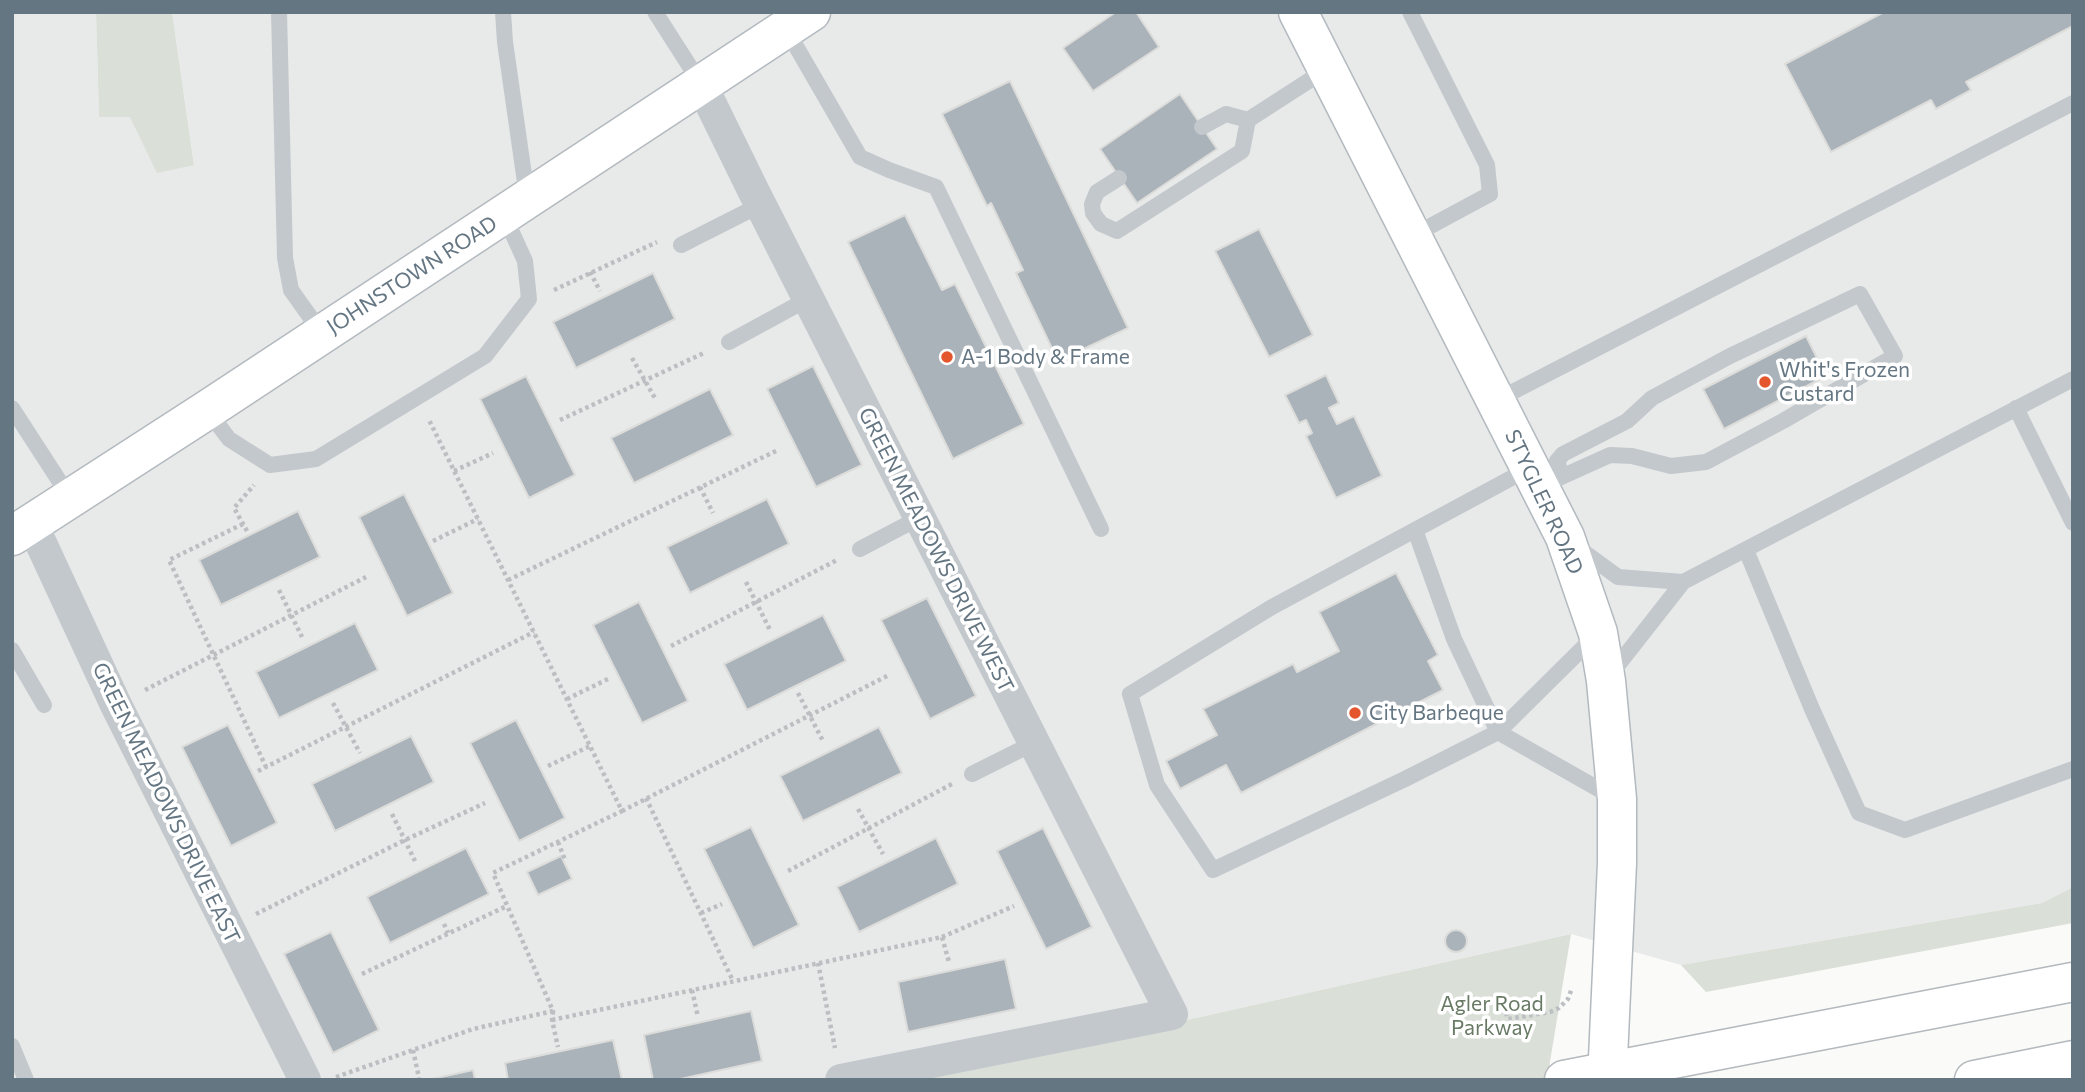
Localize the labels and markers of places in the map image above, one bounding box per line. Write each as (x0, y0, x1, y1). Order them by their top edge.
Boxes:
place label: A-1 Body & Frame (961, 344, 1130, 370)
marker: A-1 Body & Frame (939, 349, 955, 365)
place label: Whit's Frozen Custard (1779, 357, 1910, 407)
marker: Whit's Frozen Custard (1757, 374, 1773, 390)
place label: City Barbeque (1369, 700, 1504, 726)
marker: City Barbeque (1347, 705, 1363, 721)

